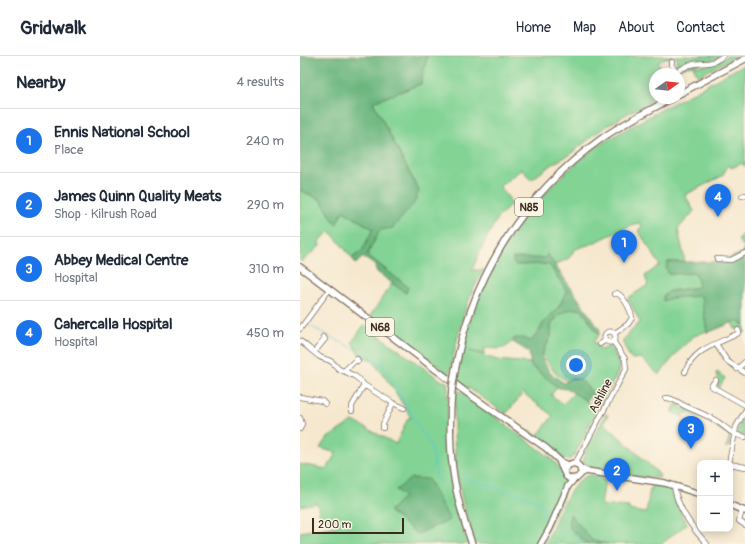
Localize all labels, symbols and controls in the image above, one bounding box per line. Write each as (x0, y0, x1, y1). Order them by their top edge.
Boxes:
text: Gridwalk (20, 16, 86, 40)
text: Home (516, 19, 551, 36)
text: Map (573, 19, 596, 36)
text: About (618, 19, 654, 36)
text: Contact (676, 19, 725, 36)
north arrow (649, 68, 685, 104)
text: Nearby (16, 72, 65, 93)
text: 4 results (237, 74, 284, 90)
text: Ennis National School (54, 123, 190, 142)
text: 1 (26, 133, 32, 149)
text: 240 m (246, 133, 284, 149)
text: Place (54, 142, 83, 158)
pin: 4 (705, 184, 731, 217)
text: James Quinn Quality Meats (54, 187, 221, 206)
text: 2 (25, 197, 33, 213)
text: 290 m (247, 197, 284, 213)
road number: N85 (515, 198, 543, 216)
text: Shop · Kilrush Road (54, 206, 157, 222)
pin: 1 (611, 230, 637, 263)
text: Abbey Medical Centre (54, 251, 188, 270)
text: 3 (25, 261, 33, 277)
text: 310 m (248, 261, 284, 277)
text: Hospital (54, 270, 98, 286)
text: Cahercalla Hospital (54, 315, 173, 334)
road number: N68 (366, 318, 394, 336)
text: 4 (25, 325, 33, 341)
text: 450 m (246, 325, 284, 341)
text: Hospital (54, 334, 98, 350)
your location (566, 355, 586, 375)
street label: Ashline (586, 376, 616, 416)
pin: 3 (678, 416, 704, 449)
pin: 2 (604, 458, 630, 491)
map controls (697, 460, 733, 532)
button: + (697, 460, 733, 496)
button: − (697, 496, 733, 532)
scale bar (312, 516, 404, 535)
text: 200 m (318, 518, 351, 531)

